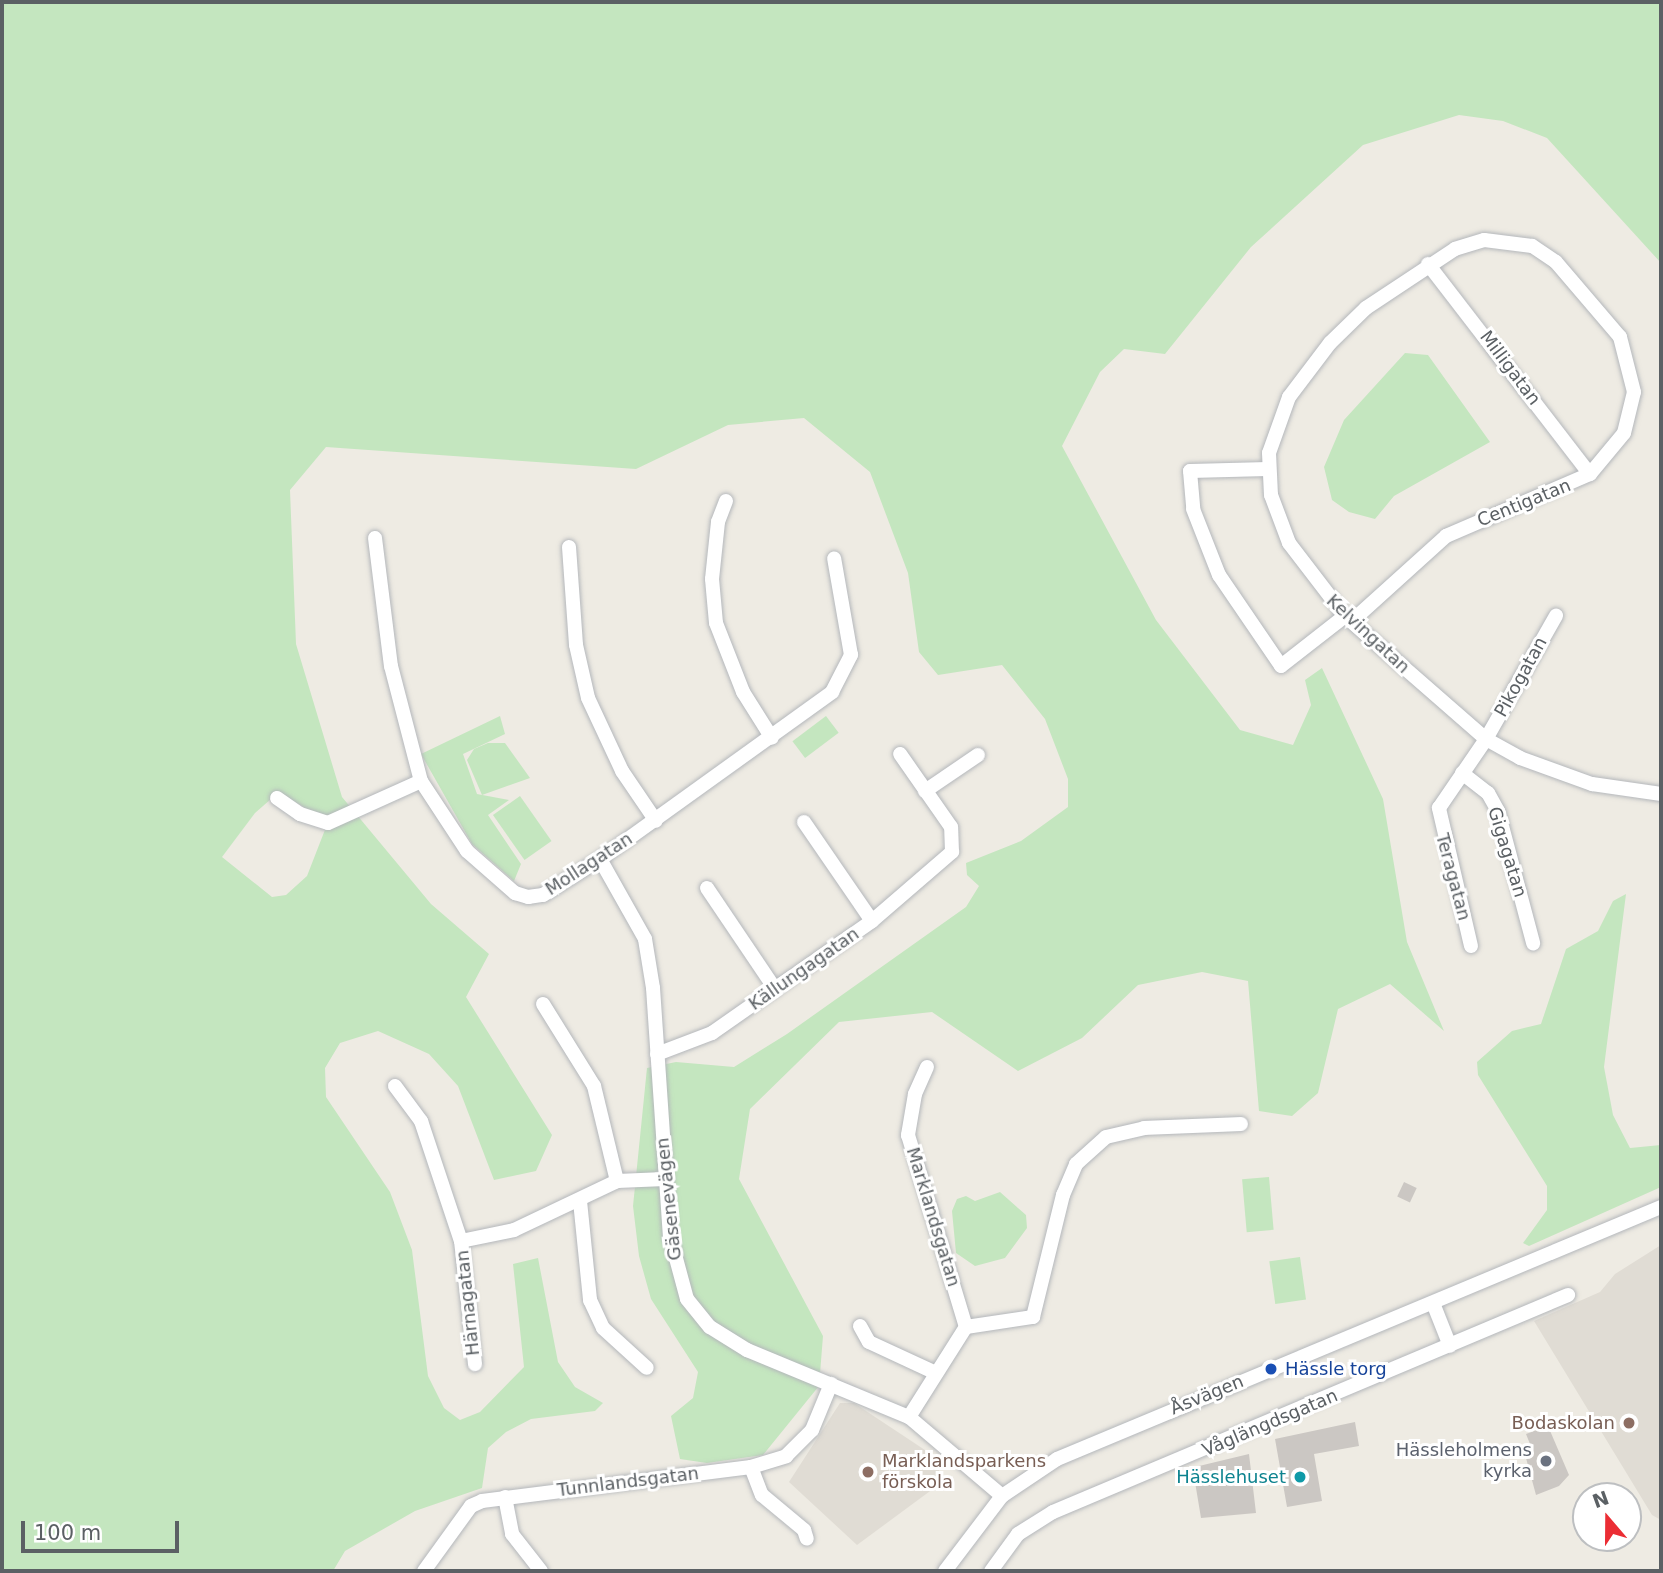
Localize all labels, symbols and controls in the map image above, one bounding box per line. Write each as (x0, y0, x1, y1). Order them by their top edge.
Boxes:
street label: Milligatan (1475, 327, 1545, 409)
street label: Centigatan (1474, 474, 1574, 532)
street label: Kelvingatan (1322, 590, 1414, 678)
street label: Pikogatan (1490, 633, 1552, 721)
street label: Gigagatan (1483, 804, 1531, 900)
street label: Mollagatan (541, 828, 637, 900)
street label: Teragatan (1431, 831, 1475, 923)
street label: Källungagatan (745, 923, 863, 1015)
street label: Gäsenevägen (652, 1136, 686, 1262)
street label: Marklandsgatan (902, 1145, 964, 1289)
street label: Härnagatan (452, 1249, 484, 1357)
place label: Hässle torg (1285, 1358, 1387, 1380)
marker: Hässle torg (1263, 1361, 1279, 1377)
street label: Åsvägen (1167, 1371, 1247, 1419)
street label: Våglängdsgatan (1199, 1385, 1341, 1461)
place label: Bodaskolan (1512, 1412, 1615, 1434)
marker: Bodaskolan (1621, 1415, 1637, 1431)
place label: Hässleholmens kyrka (1396, 1440, 1532, 1482)
place label: Marklandsparkens förskola (882, 1451, 1046, 1494)
marker: Hässleholmens kyrka (1538, 1453, 1554, 1469)
street label: Tunnlandsgatan (556, 1463, 700, 1501)
marker: Marklandsparkens förskola (860, 1464, 876, 1480)
place label: Hässlehuset (1176, 1466, 1286, 1488)
marker: Hässlehuset (1292, 1469, 1308, 1485)
north arrow (1572, 1482, 1642, 1552)
text: N (1589, 1486, 1612, 1512)
scale bar (24, 1506, 182, 1550)
text: 100 m (34, 1521, 101, 1545)

